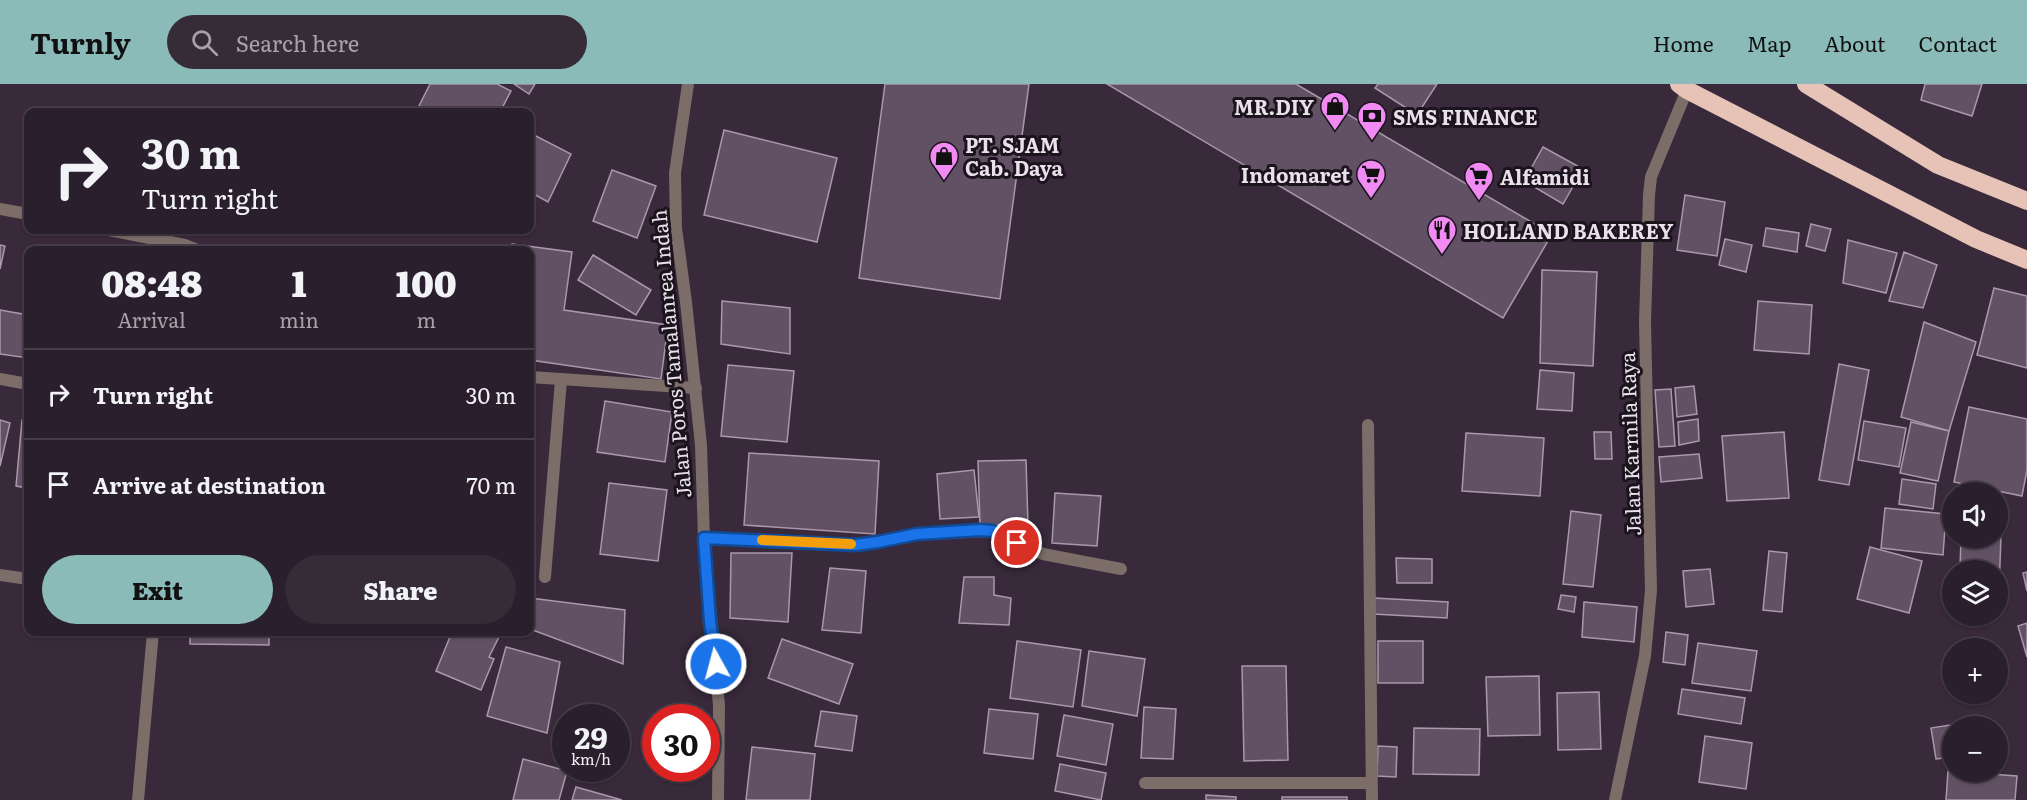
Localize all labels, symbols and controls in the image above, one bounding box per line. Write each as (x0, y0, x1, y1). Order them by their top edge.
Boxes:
search box (167, 15, 587, 69)
text: Turnly (30, 21, 131, 63)
icon: search (188, 26, 221, 59)
text: Search here (236, 26, 359, 59)
text: Home (1653, 27, 1714, 58)
text: Map (1747, 27, 1791, 58)
text: About (1824, 27, 1886, 58)
text: Contact (1919, 27, 1997, 58)
shop icon: MR.DIY (1319, 90, 1351, 132)
place label: MR.DIY (1234, 91, 1314, 121)
bank icon: SMS FINANCE (1356, 100, 1388, 142)
place label: SMS FINANCE (1393, 101, 1537, 131)
text: 30 m (141, 120, 241, 182)
place label: PT. SJAM Cab. Daya (965, 129, 1064, 182)
icon: right (42, 132, 120, 210)
shop icon: PT. SJAM Cab. Daya (928, 140, 960, 182)
supermarket icon: Indomaret (1355, 158, 1387, 200)
place label: Indomaret (1241, 159, 1350, 189)
supermarket icon: Alfamidi (1463, 160, 1495, 202)
place label: Alfamidi (1500, 161, 1590, 191)
text: Turn right (141, 177, 278, 217)
street label: Jalan Poros Tamalanrea Indah (642, 209, 698, 499)
restaurant icon: HOLLAND BAKEREY (1426, 214, 1458, 256)
place label: HOLLAND BAKEREY (1463, 215, 1673, 245)
text: 08:48 (101, 255, 202, 308)
text: 1 (291, 255, 307, 308)
text: 100 (396, 255, 457, 308)
text: Arrival (118, 304, 186, 334)
text: min (279, 304, 319, 334)
text: m (417, 304, 436, 334)
street label: Jalan Karmila Raya (1611, 351, 1647, 536)
icon: right (42, 378, 75, 411)
text: Turn right (93, 378, 213, 411)
text: 30 m (466, 378, 516, 411)
icon: arrive (42, 468, 75, 501)
text: Arrive at destination (93, 468, 326, 501)
text: 70 m (466, 468, 516, 501)
map controls (1942, 482, 2008, 782)
button: sound (1942, 482, 2008, 548)
pin (991, 517, 1042, 568)
icon: arrive (1000, 526, 1033, 559)
button: Exit (42, 555, 273, 624)
button: Share (285, 555, 516, 624)
button: layers (1942, 560, 2008, 626)
position arrow (684, 632, 748, 696)
button: + (1942, 638, 2008, 704)
speed limit sign: 30 (642, 704, 720, 782)
text: 29 (574, 714, 608, 758)
button: − (1942, 716, 2008, 782)
text: km/h (571, 747, 611, 770)

